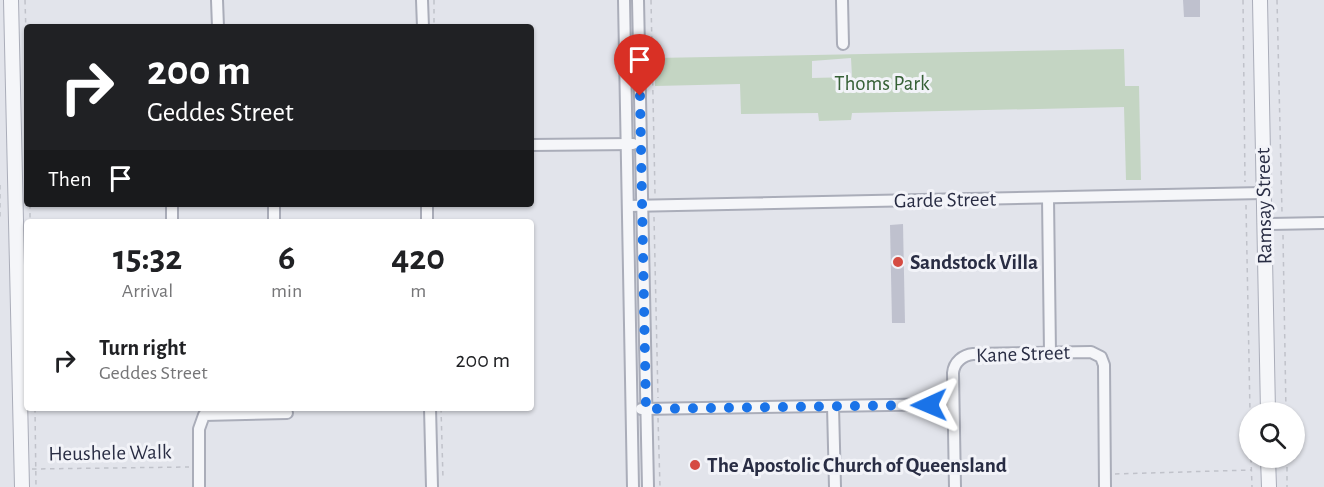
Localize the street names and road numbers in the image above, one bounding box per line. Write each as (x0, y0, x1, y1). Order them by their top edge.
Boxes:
street label: Ramsay Street (1252, 147, 1276, 264)
street label: Garde Street (894, 189, 997, 211)
street label: Kane Street (976, 342, 1071, 366)
street label: Heushele Walk (48, 441, 172, 465)

